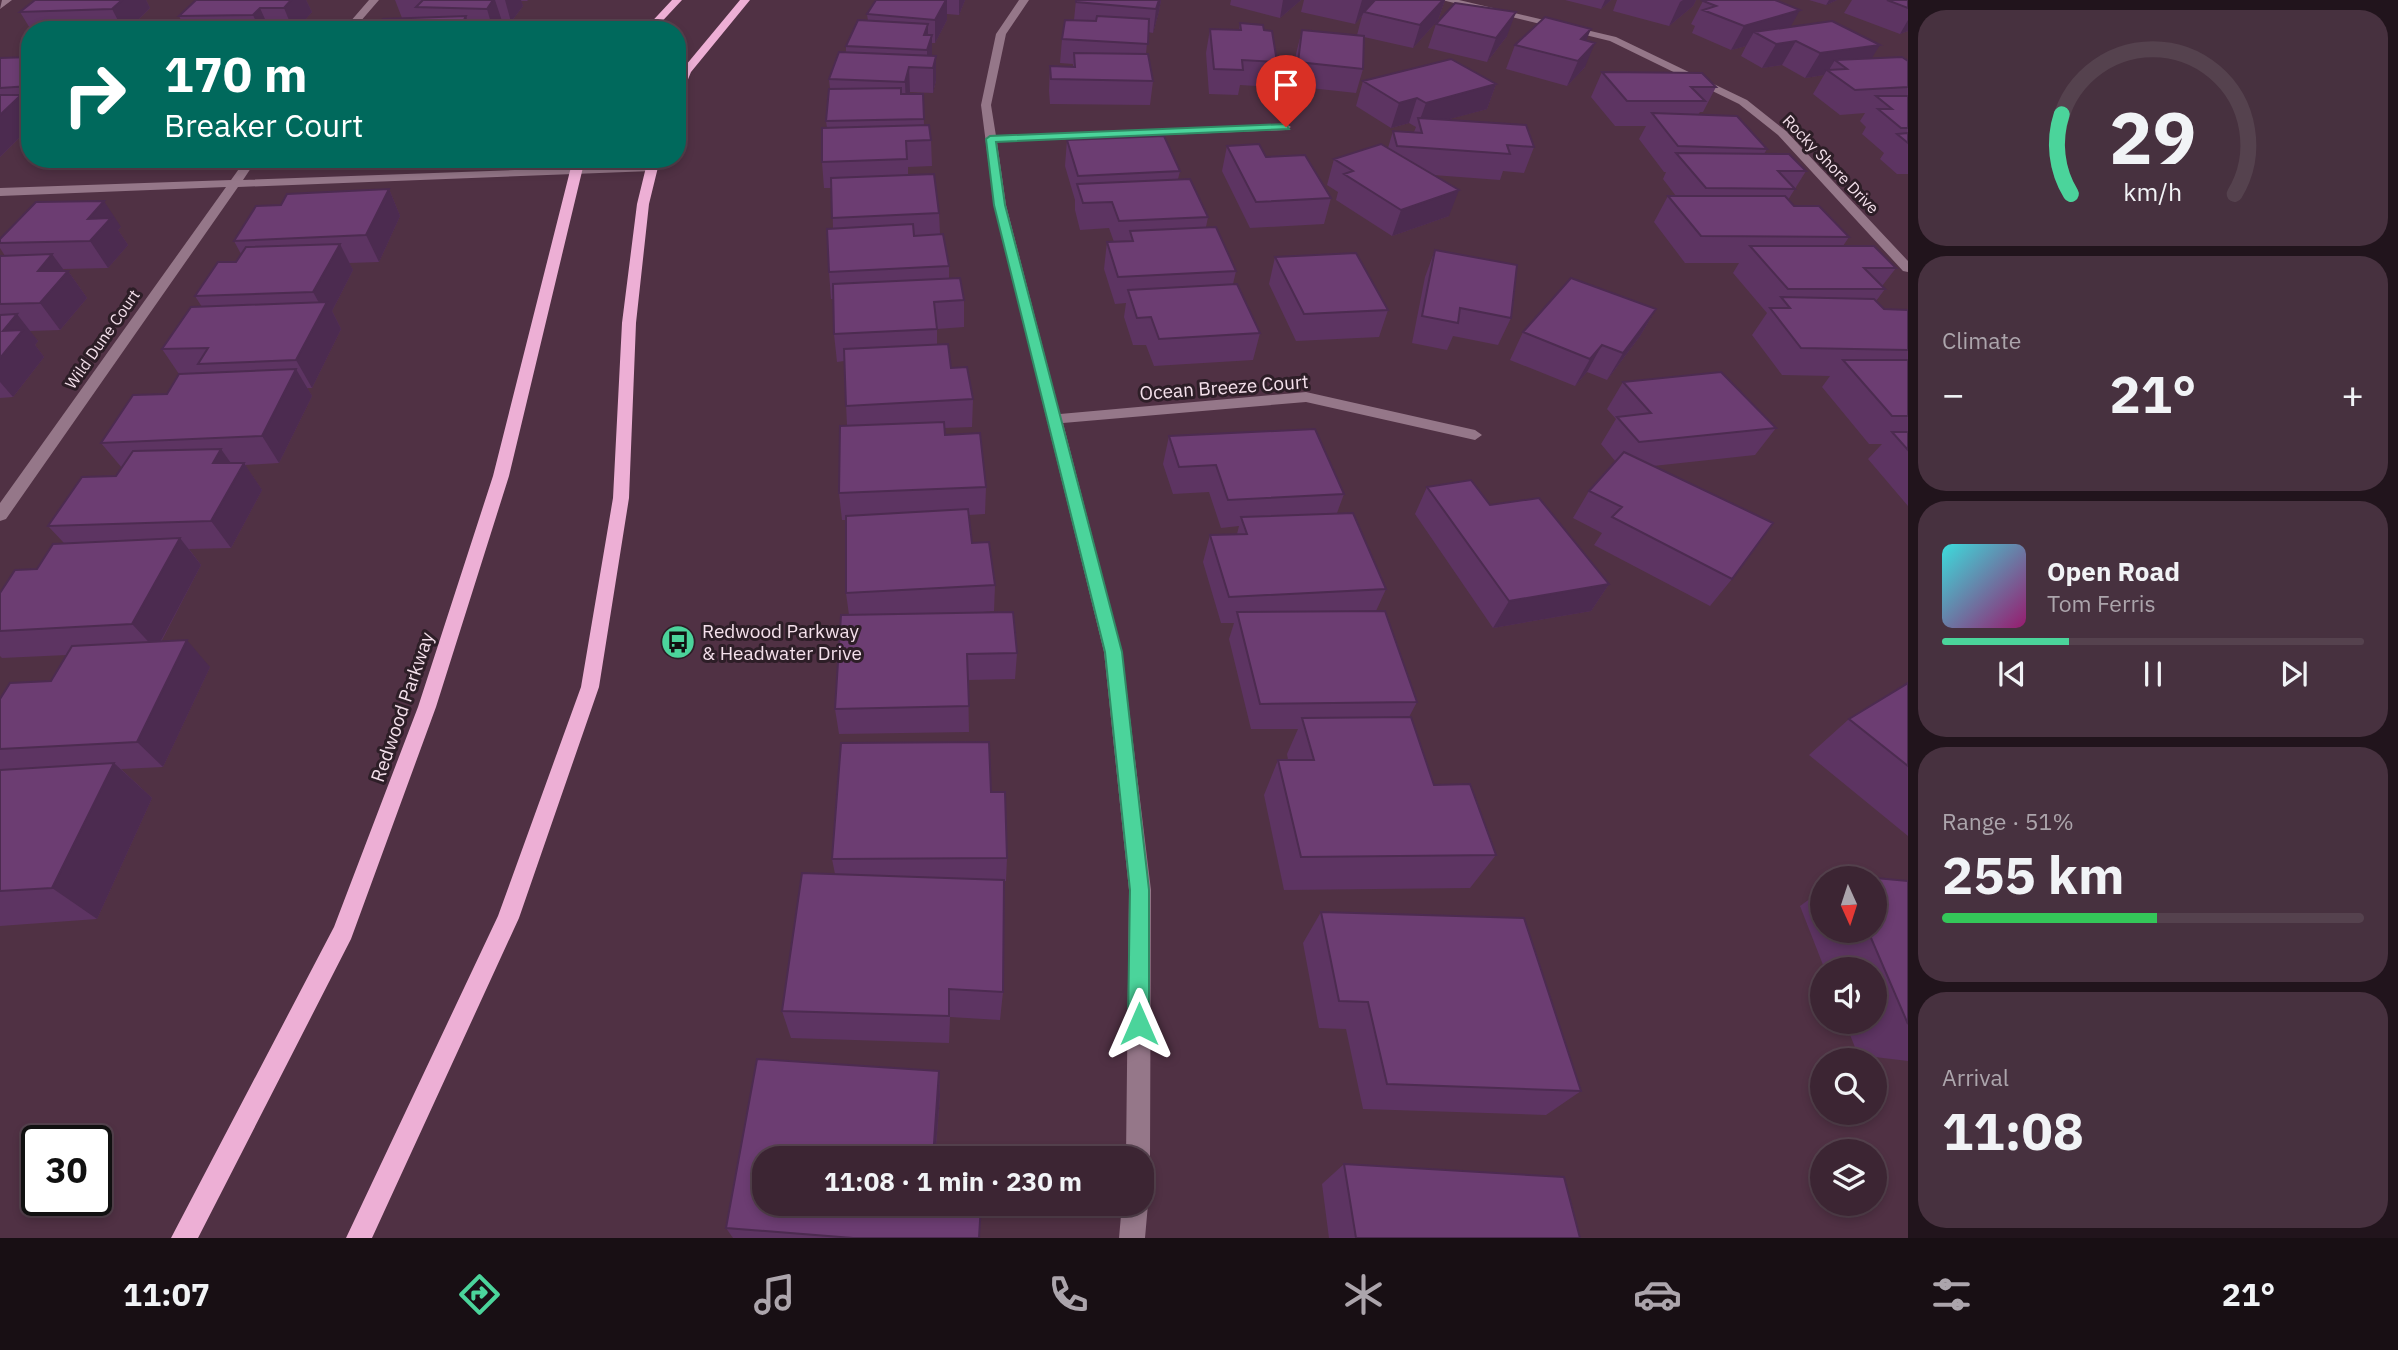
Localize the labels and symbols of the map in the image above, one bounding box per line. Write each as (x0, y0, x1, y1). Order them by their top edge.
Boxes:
pin (1256, 55, 1316, 127)
street label: Rocky Shore Drive (1779, 110, 1884, 218)
street label: Wild Dune Court (60, 285, 144, 393)
street label: Ocean Breeze Court (1139, 369, 1309, 405)
place label: Redwood Parkway & Headwater Drive (702, 619, 862, 665)
bus stop icon: Redwood Parkway & Headwater Drive (659, 623, 697, 661)
street label: Redwood Parkway (365, 628, 439, 785)
north arrow (1810, 866, 1886, 943)
position arrow (1102, 987, 1176, 1061)
speed limit sign: 30 (21, 1125, 112, 1216)

